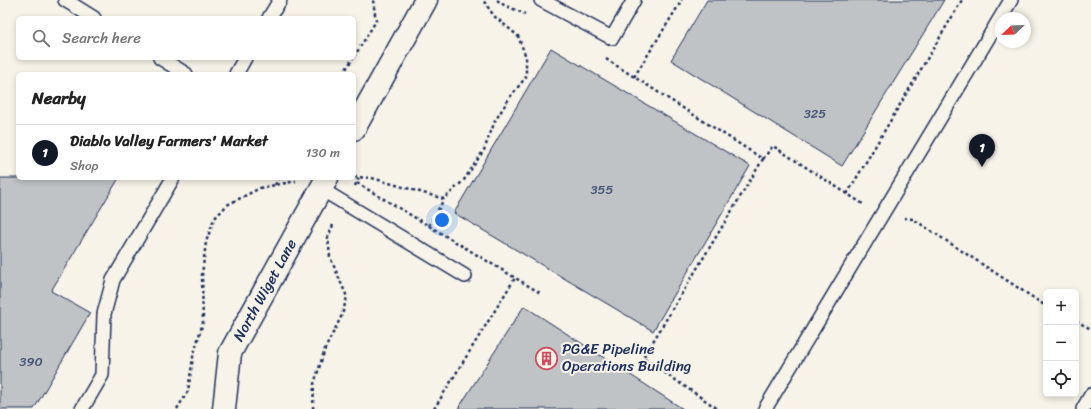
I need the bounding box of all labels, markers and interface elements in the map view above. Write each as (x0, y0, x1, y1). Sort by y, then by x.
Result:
north arrow (995, 12, 1031, 48)
search box (16, 16, 356, 60)
text: Search here (62, 25, 141, 51)
icon: search (30, 27, 52, 49)
text: Nearby (32, 83, 86, 113)
house number: 325 (804, 102, 826, 125)
text: Diablo Valley Farmers' Market (70, 128, 268, 154)
pin: 1 (969, 134, 995, 167)
text: 1 (42, 141, 48, 164)
text: 130 m (306, 141, 340, 164)
text: Shop (70, 154, 98, 177)
house number: 355 (590, 178, 614, 201)
your location (432, 210, 452, 230)
street label: North Wiget Lane (226, 234, 304, 346)
map controls (1043, 289, 1079, 397)
button: + (1043, 289, 1079, 325)
button: − (1043, 325, 1079, 361)
place label: PG&E Pipeline Operations Building (562, 336, 691, 379)
building icon: PG&E Pipeline Operations Building (534, 345, 560, 371)
house number: 390 (19, 350, 43, 373)
button: locate (1043, 361, 1079, 397)

